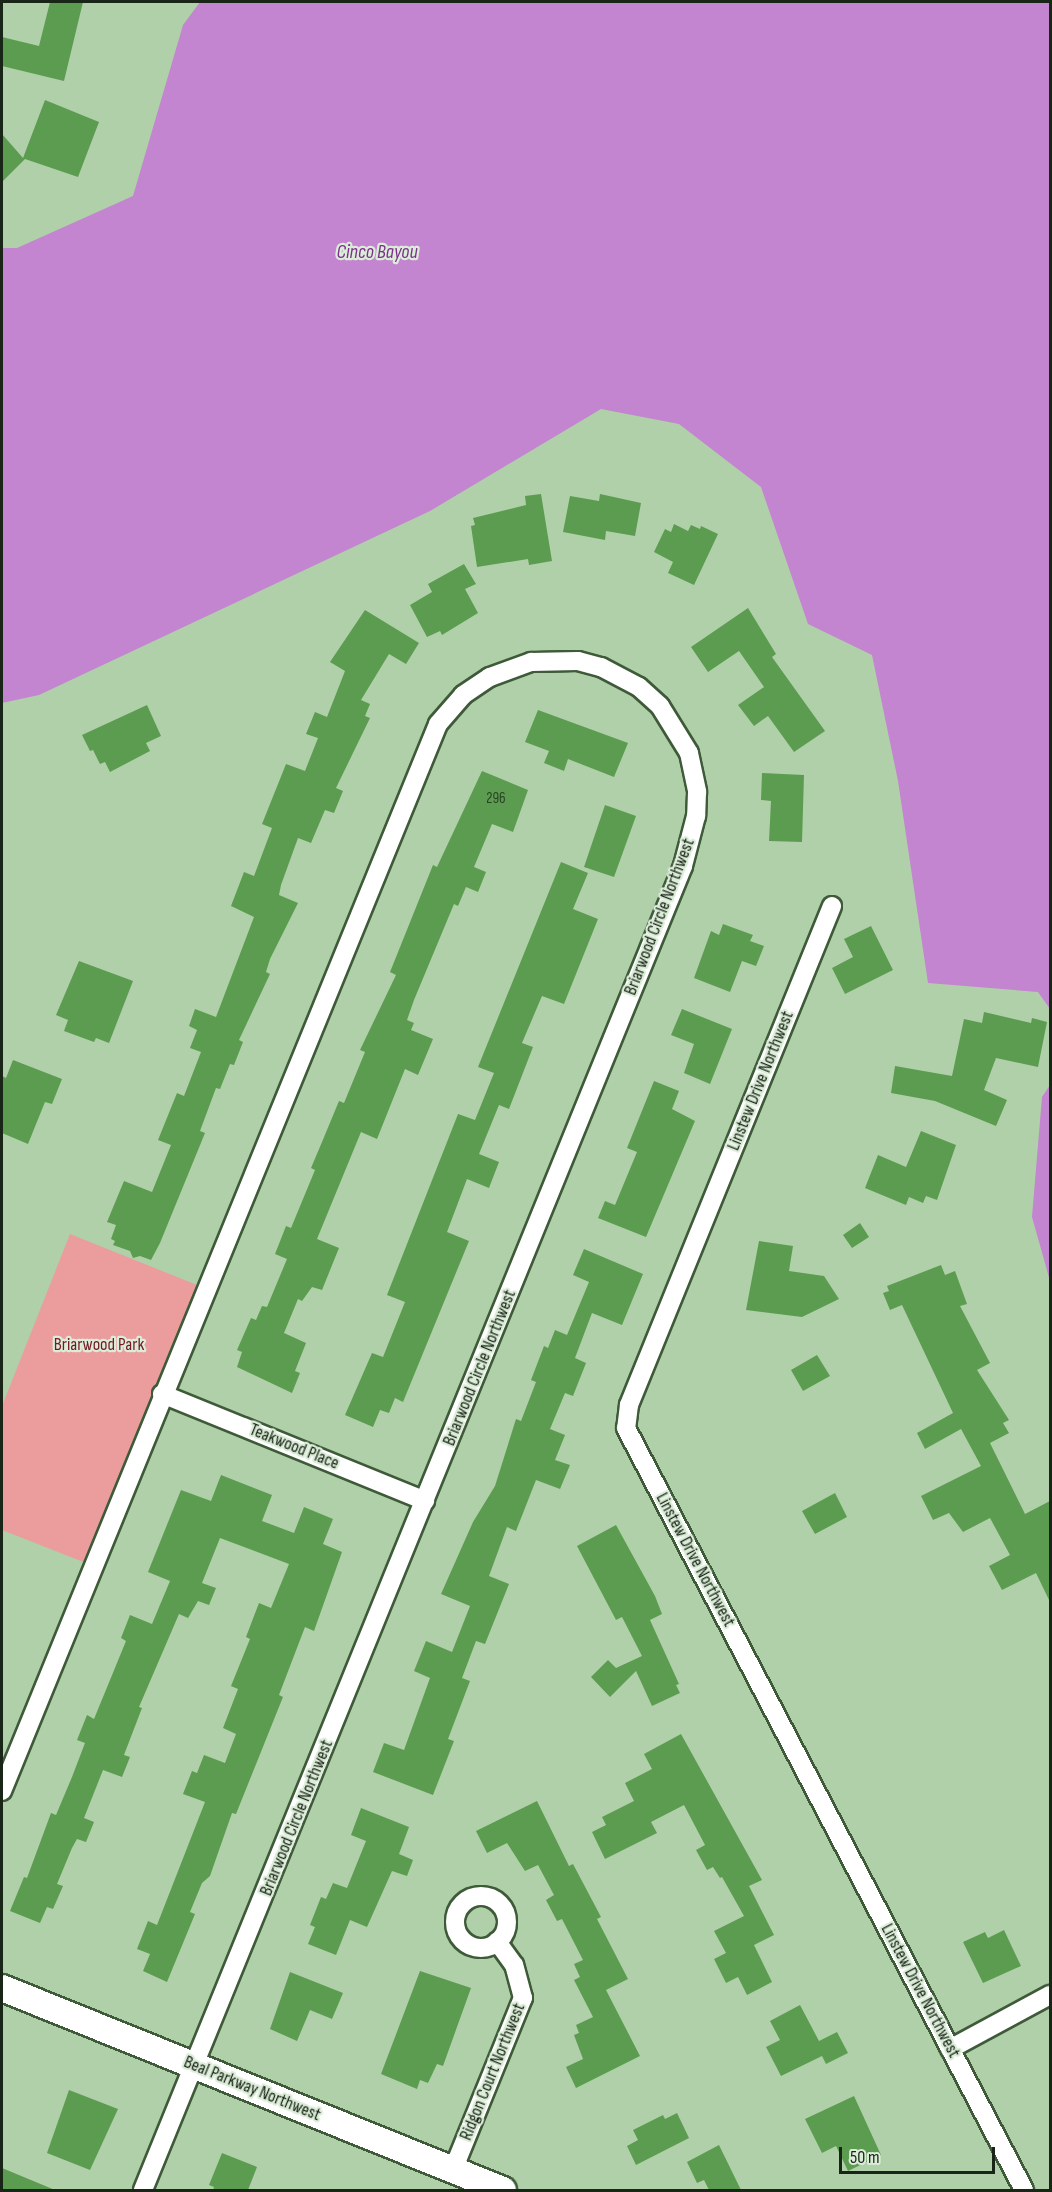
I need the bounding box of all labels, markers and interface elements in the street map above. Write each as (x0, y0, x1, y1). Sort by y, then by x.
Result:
water label: Cinco Bayou (336, 240, 418, 264)
house number: 296 (486, 790, 506, 808)
street label: Briarwood Circle Northwest (620, 836, 700, 998)
street label: Linstew Drive Northwest (723, 1008, 799, 1154)
street label: Briarwood Circle Northwest (439, 1287, 521, 1449)
park label: Briarwood Park (54, 1334, 144, 1356)
street label: Teakwood Place (246, 1419, 342, 1475)
street label: Linstew Drive Northwest (651, 1489, 739, 1631)
street label: Briarwood Circle Northwest (256, 1737, 338, 1899)
street label: Linstew Drive Northwest (876, 1920, 964, 2062)
street label: Ridgon Court Northwest (456, 2000, 530, 2144)
street label: Beal Parkway Northwest (180, 2052, 324, 2126)
scale bar (842, 2135, 998, 2173)
text: 50 m (850, 2147, 880, 2168)

